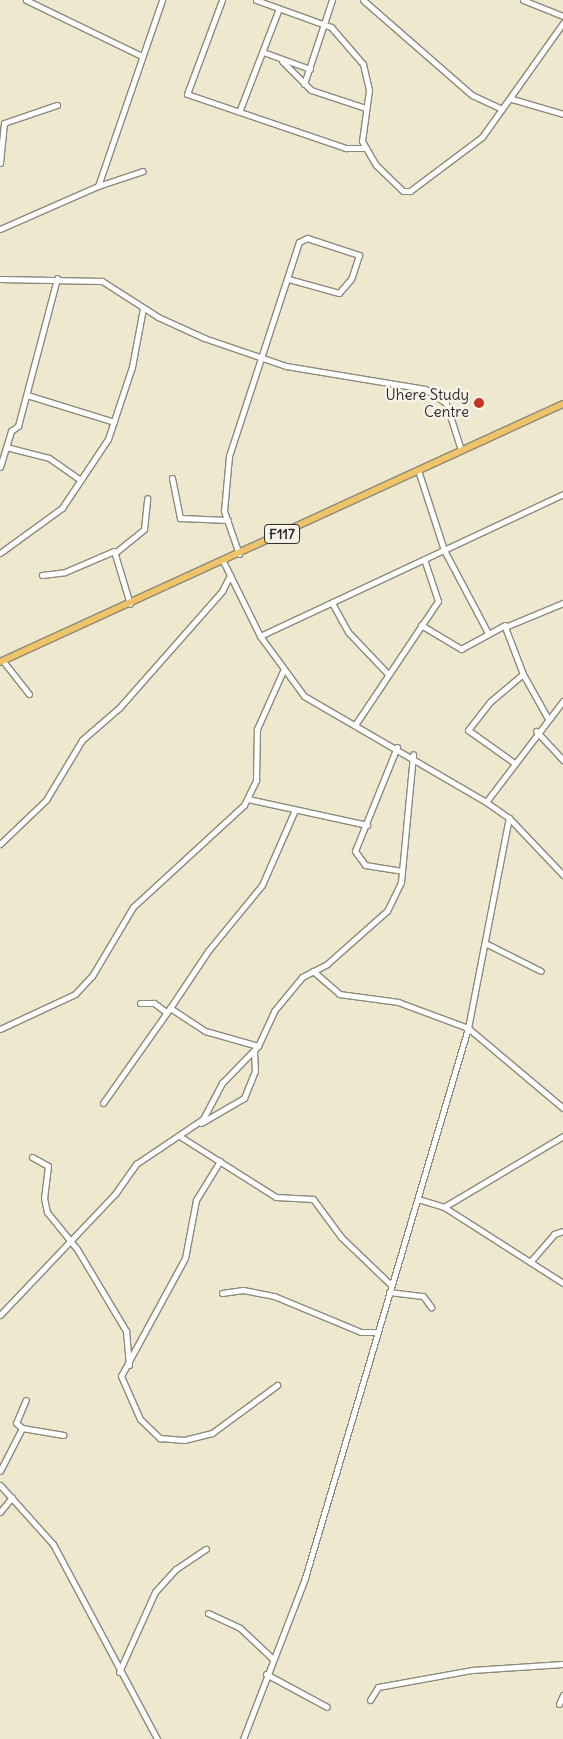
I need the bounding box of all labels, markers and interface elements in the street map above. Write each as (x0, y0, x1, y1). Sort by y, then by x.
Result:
place label: Uhere Study Centre (386, 385, 469, 420)
marker: Uhere Study Centre (473, 397, 485, 409)
road number: F117 (263, 522, 301, 546)

